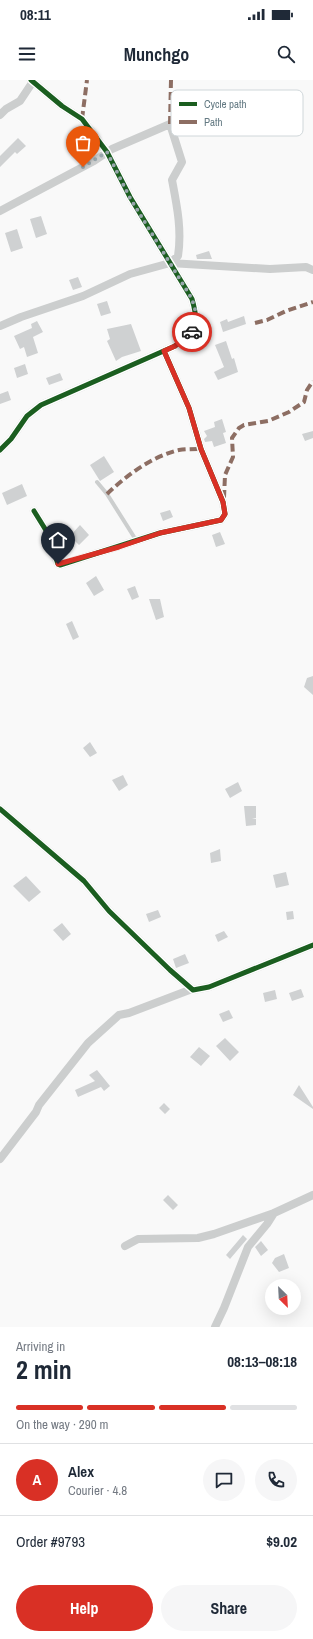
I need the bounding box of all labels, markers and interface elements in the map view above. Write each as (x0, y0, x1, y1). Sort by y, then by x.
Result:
text: 08:11 (20, 4, 51, 25)
text: Munchgo (124, 42, 189, 67)
icon: menu (16, 43, 38, 65)
icon: search (275, 43, 297, 65)
legend (171, 90, 303, 136)
text: Cycle path (204, 97, 247, 111)
text: Path (204, 115, 223, 129)
pin (66, 126, 100, 167)
icon: bag (72, 132, 94, 154)
courier (172, 312, 212, 352)
icon: car (181, 321, 203, 343)
pin (41, 523, 75, 564)
icon: home (47, 529, 69, 551)
north arrow (265, 1279, 301, 1315)
map controls (265, 1279, 301, 1315)
text: Arriving in (16, 1338, 65, 1355)
text: 08:13–08:18 (227, 1351, 297, 1372)
text: 2 min (16, 1352, 72, 1387)
text: On the way · 290 m (16, 1416, 108, 1433)
button: chat (203, 1459, 245, 1501)
button: phone (255, 1459, 297, 1501)
text: Alex (68, 1461, 94, 1482)
text: A (33, 1469, 41, 1490)
text: Courier · 4.8 (68, 1482, 127, 1499)
text: Order #9793 (16, 1531, 85, 1552)
text: $9.02 (266, 1531, 297, 1552)
button: Help (16, 1585, 153, 1631)
button: Share (161, 1585, 297, 1631)

